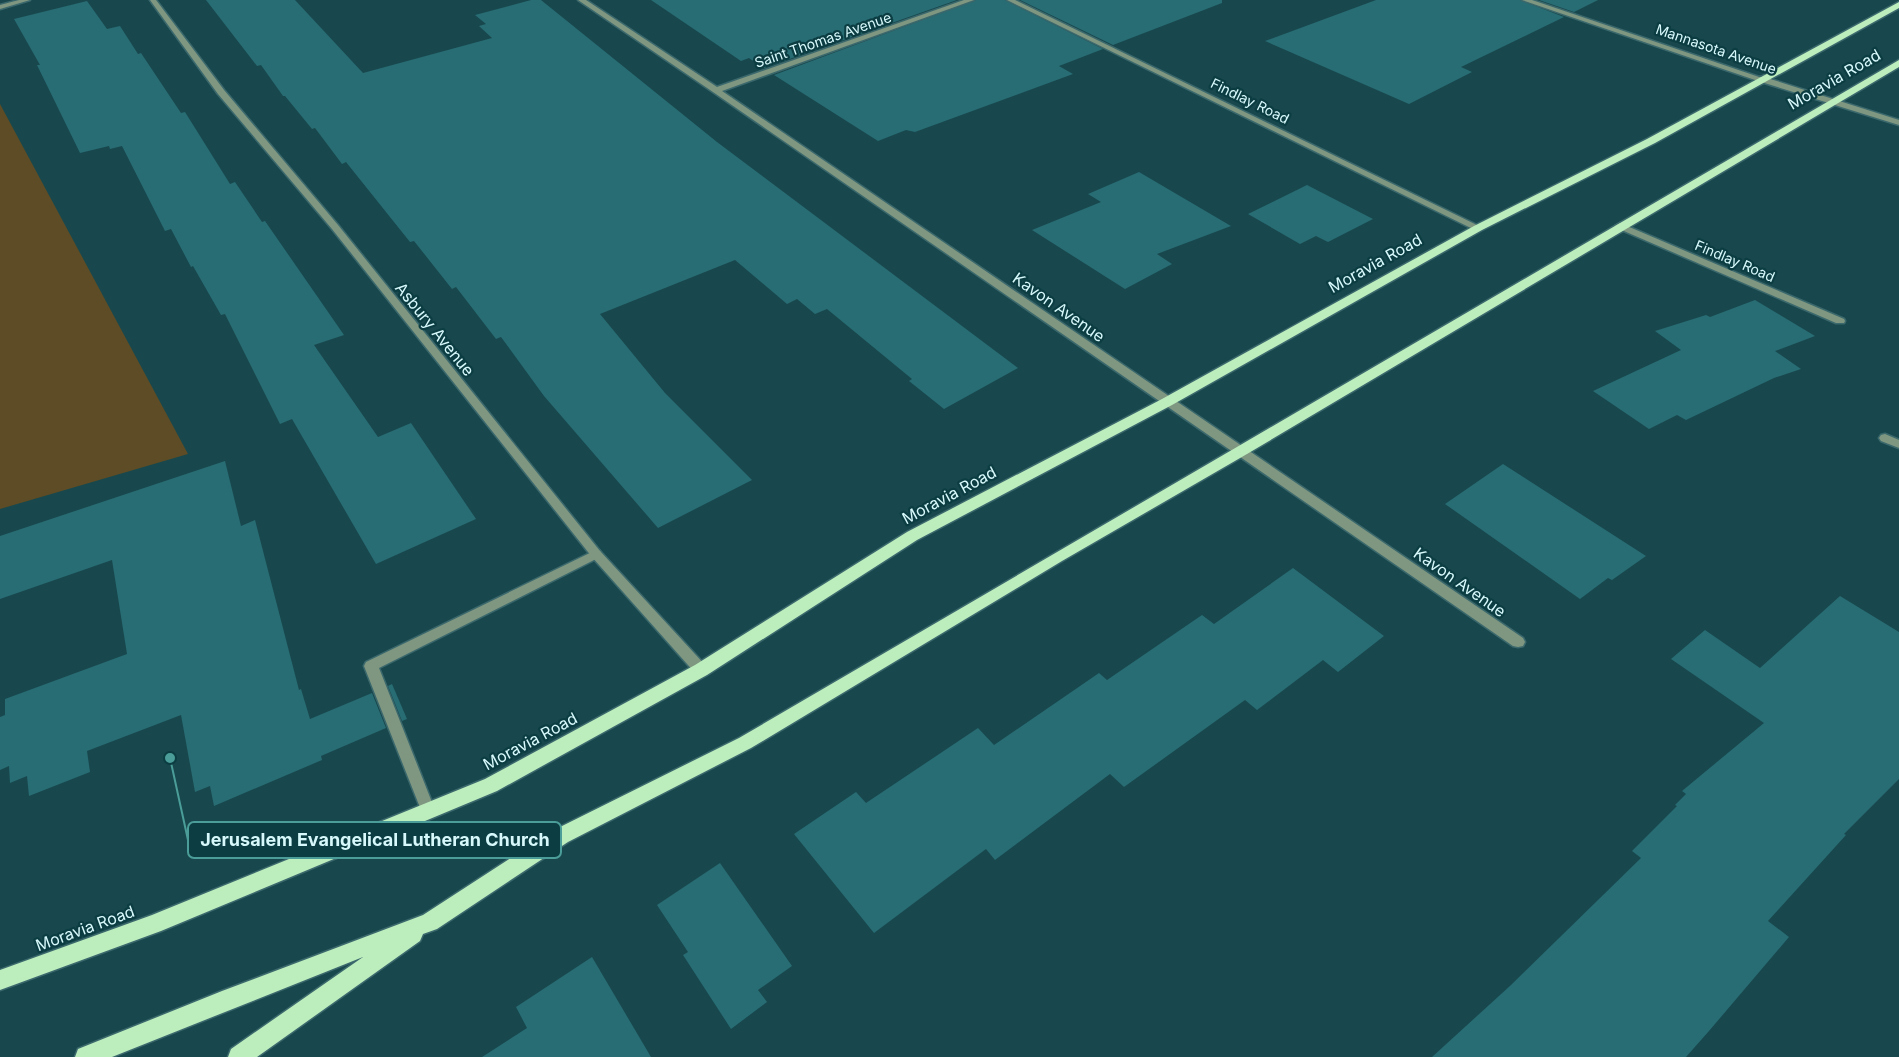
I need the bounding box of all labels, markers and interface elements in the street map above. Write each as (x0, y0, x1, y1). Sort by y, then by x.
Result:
street label: Saint Thomas Avenue (752, 8, 893, 71)
street label: Mannasota Avenue (1654, 20, 1779, 77)
street label: Moravia Road (1784, 44, 1884, 114)
street label: Findlay Road (1208, 74, 1292, 127)
street label: Moravia Road (1325, 229, 1425, 297)
street label: Findlay Road (1693, 236, 1778, 285)
street label: Kavon Avenue (1009, 268, 1109, 346)
street label: Asbury Avenue (391, 278, 479, 380)
street label: Moravia Road (898, 462, 1000, 528)
street label: Kavon Avenue (1410, 543, 1510, 621)
street label: Moravia Road (479, 708, 581, 774)
callout: Jerusalem Evangelical Lutheran Church (188, 822, 561, 858)
text: Jerusalem Evangelical Lutheran Church (200, 829, 550, 850)
street label: Moravia Road (33, 901, 137, 955)

